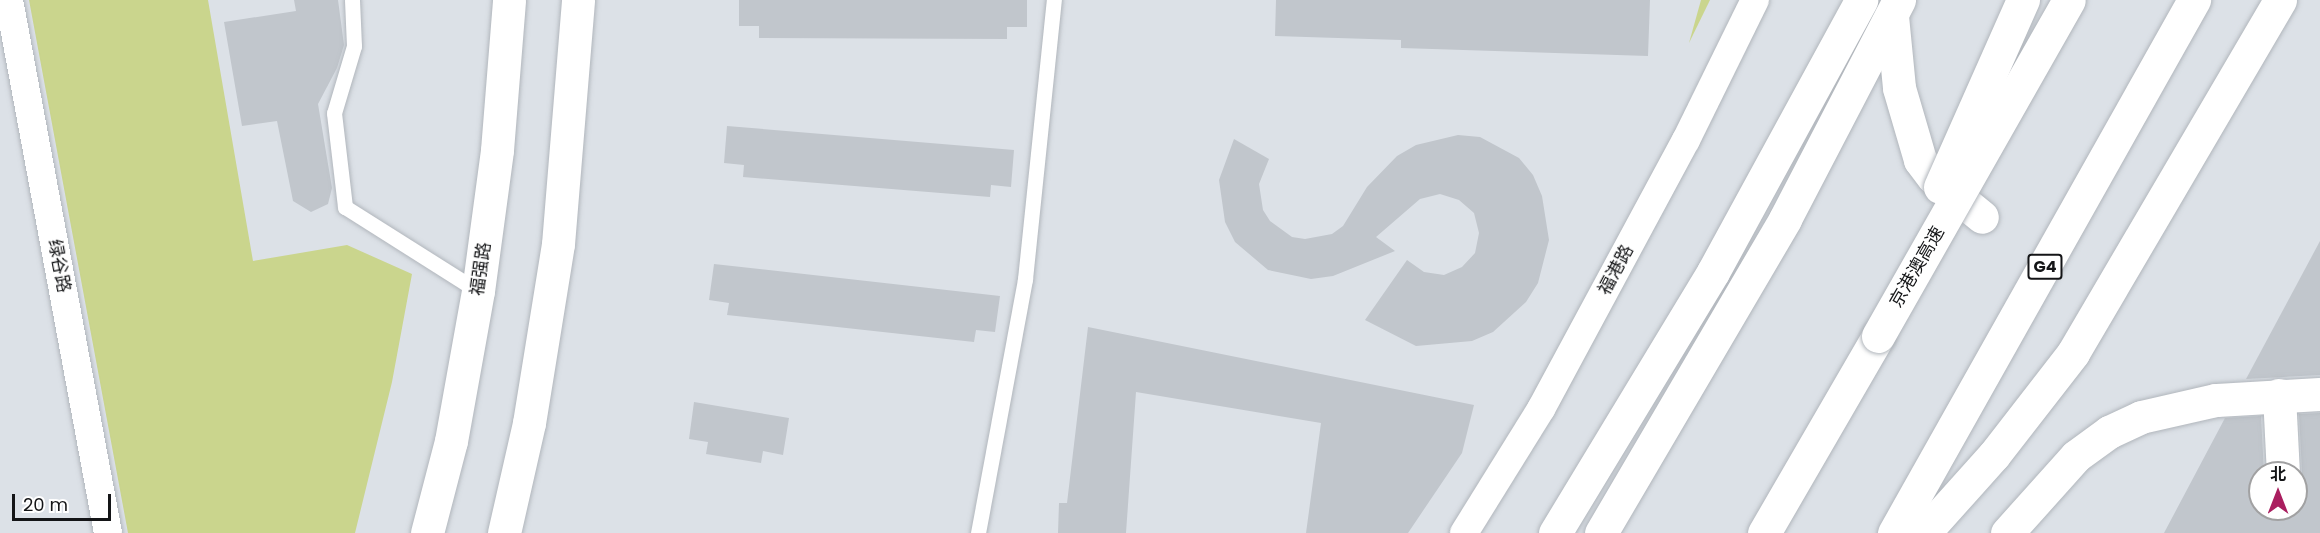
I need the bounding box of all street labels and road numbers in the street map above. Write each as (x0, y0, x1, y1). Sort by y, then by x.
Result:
street label: 京港澳高速 (1885, 223, 1949, 311)
street label: 绿谷路 (43, 237, 75, 295)
street label: 福强路 (467, 241, 495, 297)
street label: 福港路 (1594, 241, 1638, 299)
road number: G4 (2027, 254, 2063, 280)

